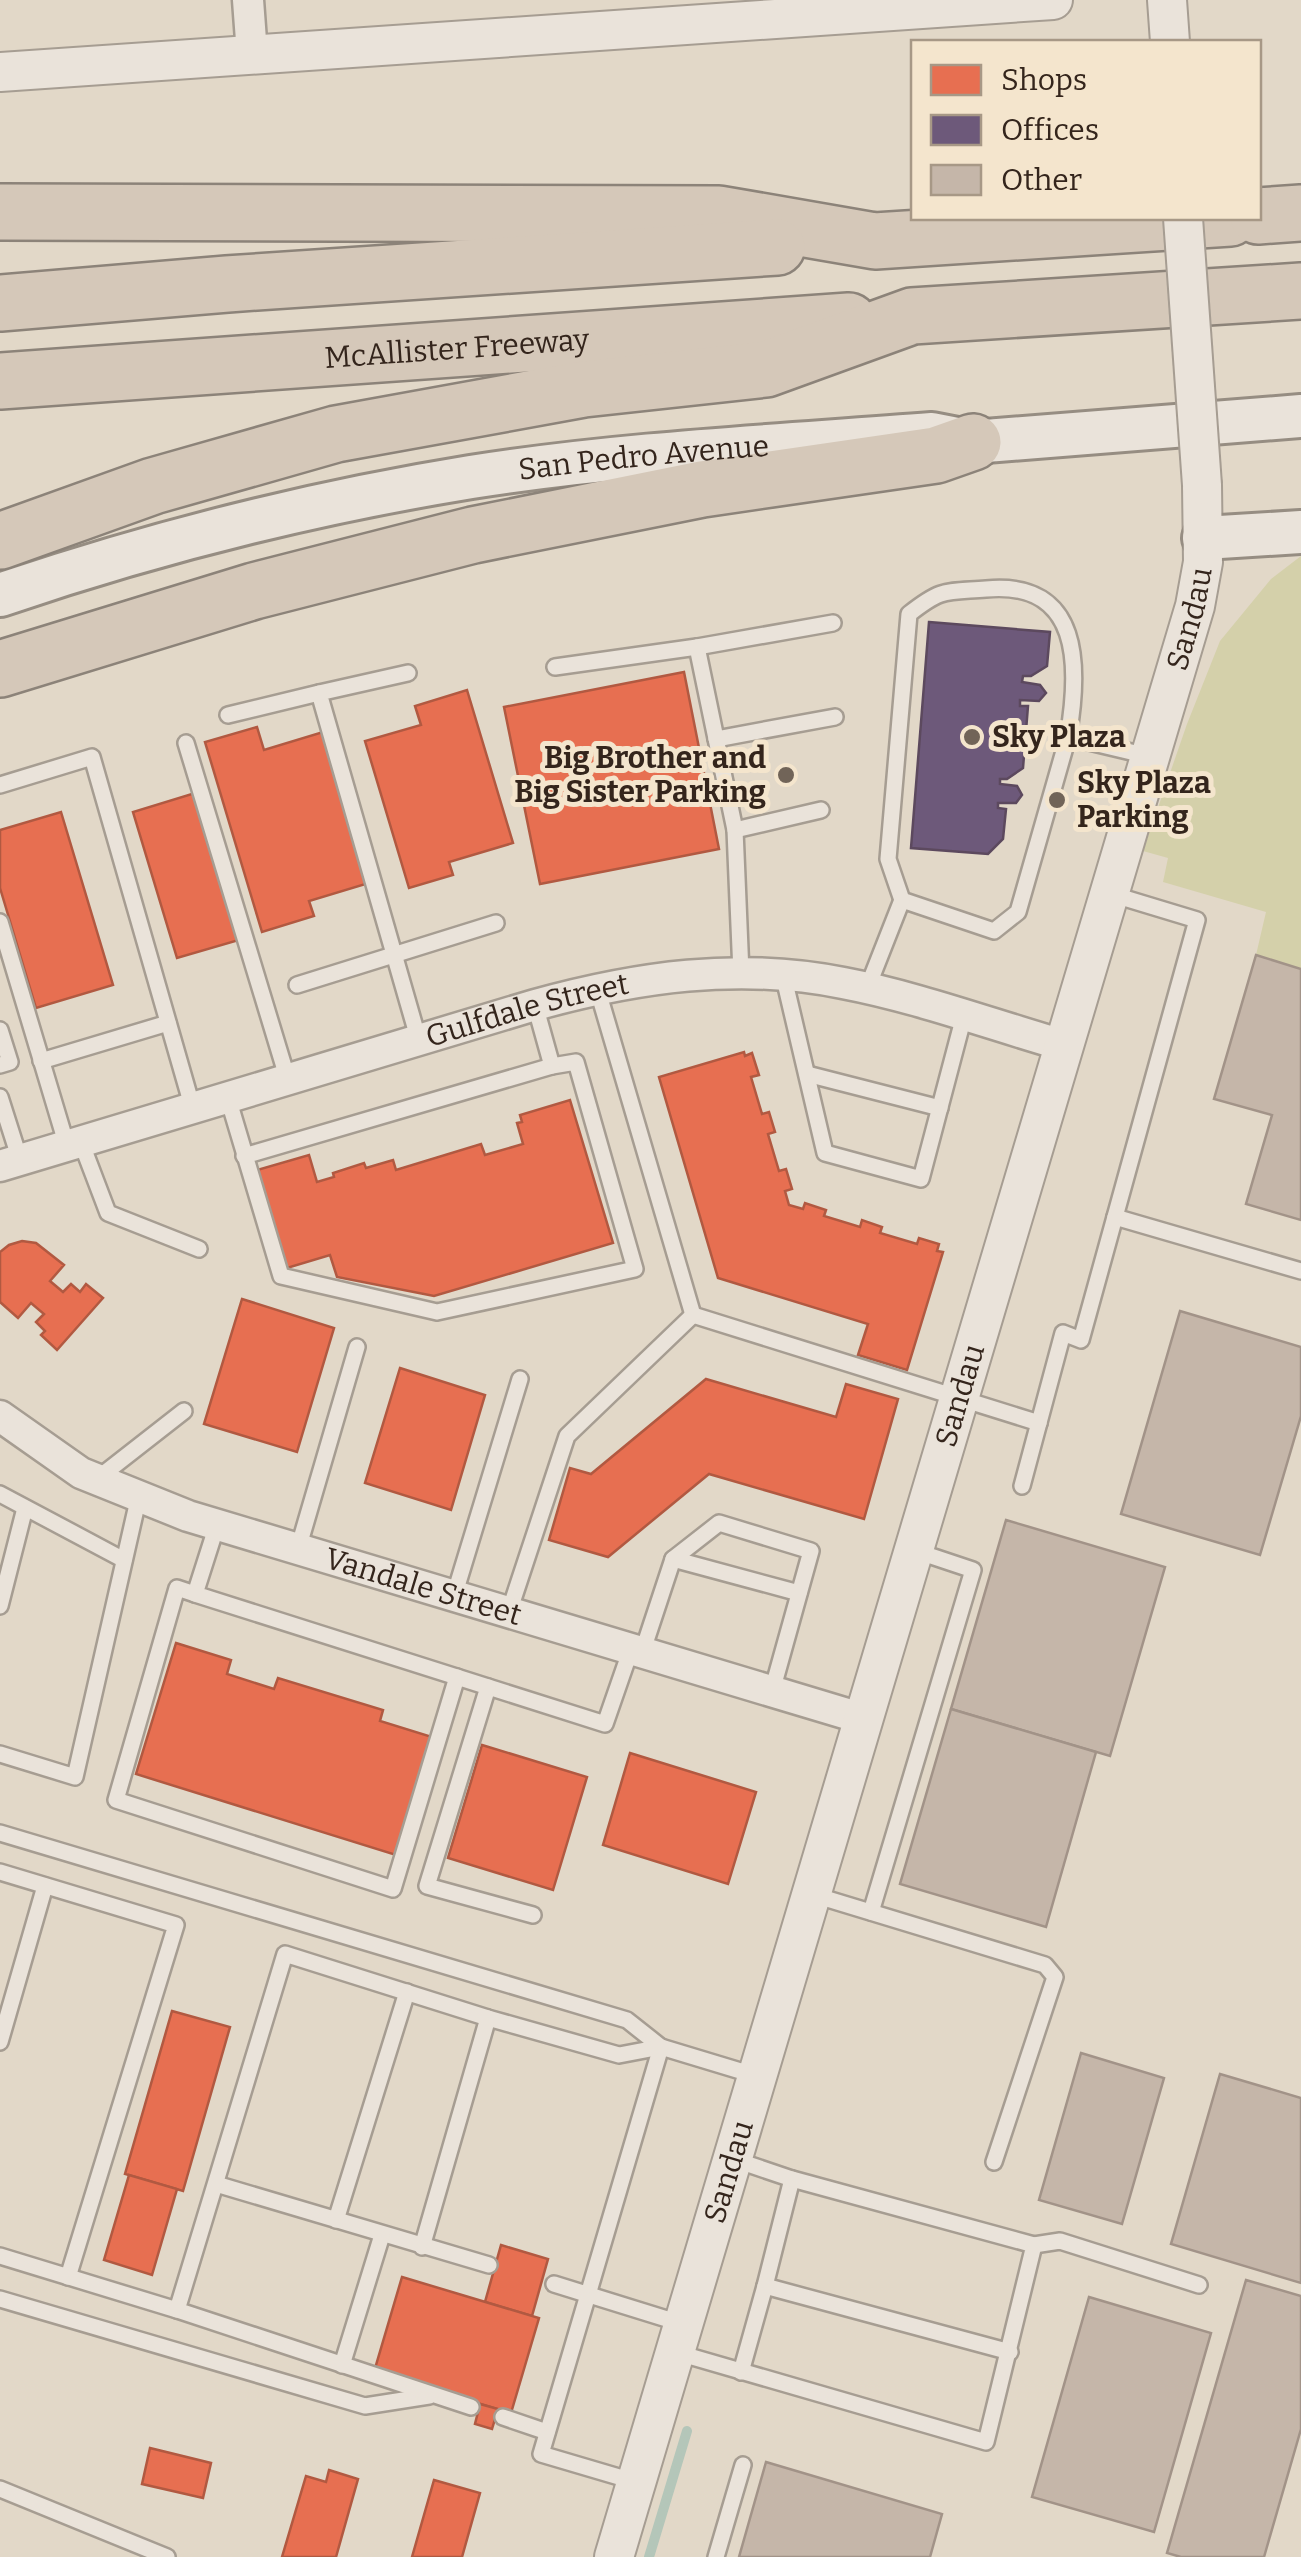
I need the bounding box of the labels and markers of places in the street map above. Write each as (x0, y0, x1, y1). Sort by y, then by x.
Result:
place label: Sky Plaza (992, 719, 1126, 755)
marker: Sky Plaza (961, 726, 983, 748)
place label: Big Brother and Big Sister Parking (514, 740, 766, 810)
marker: Big Brother and Big Sister Parking (775, 764, 797, 786)
place label: Sky Plaza Parking (1077, 765, 1211, 835)
marker: Sky Plaza Parking (1046, 789, 1068, 811)

